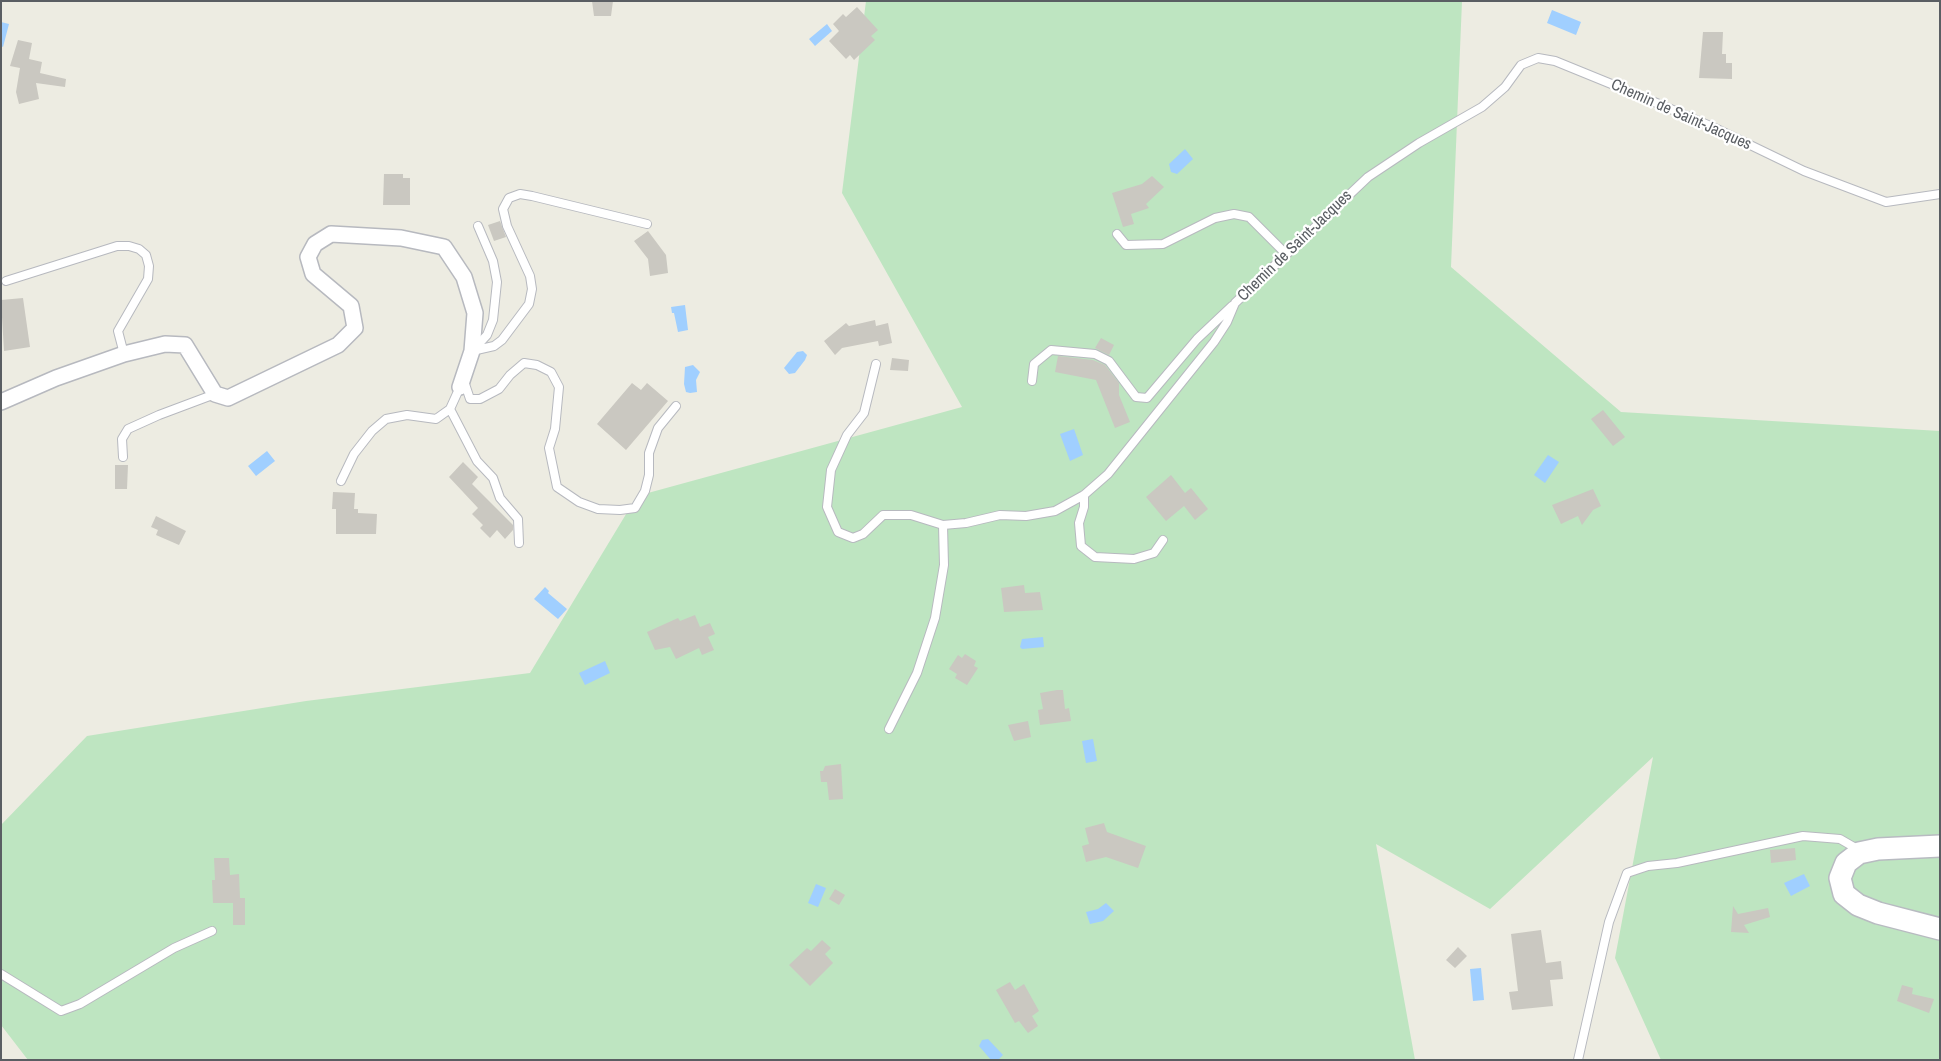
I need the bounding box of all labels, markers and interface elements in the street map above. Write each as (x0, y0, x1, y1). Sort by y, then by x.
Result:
street label: Chemin de Saint-Jacques (1608, 75, 1754, 155)
street label: Chemin de Saint-Jacques (1234, 186, 1356, 306)

